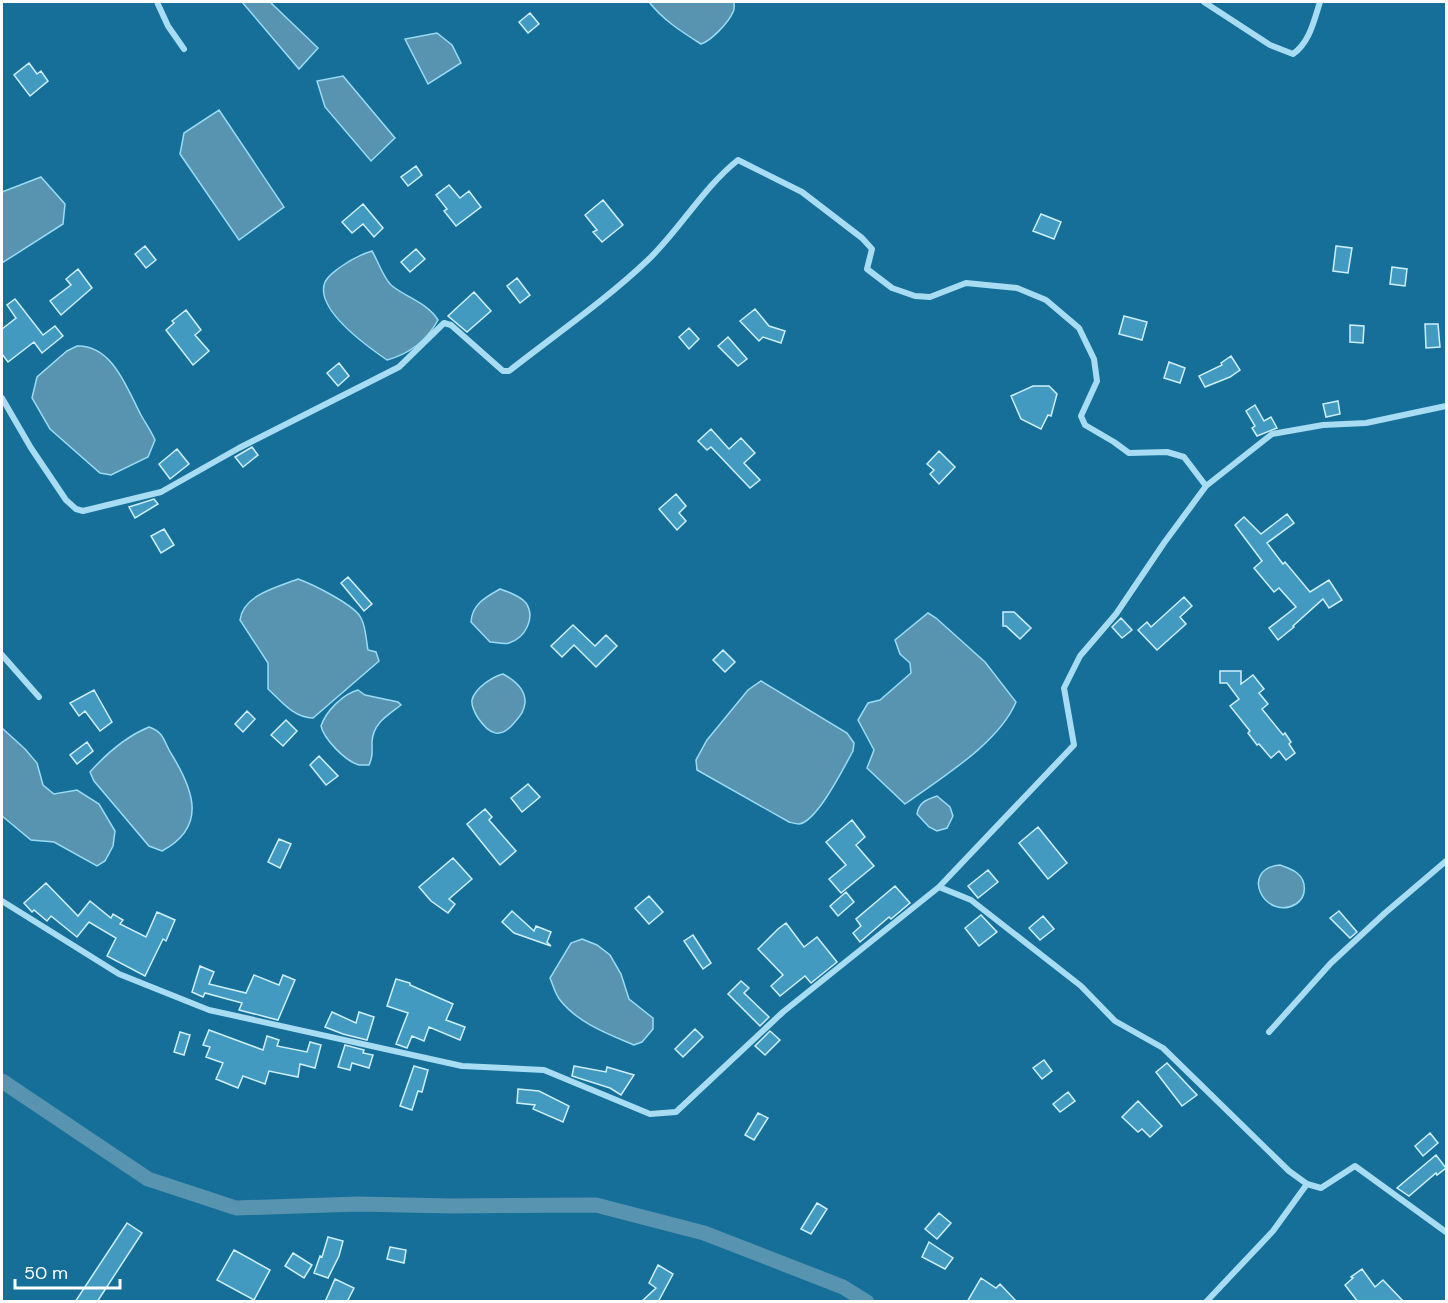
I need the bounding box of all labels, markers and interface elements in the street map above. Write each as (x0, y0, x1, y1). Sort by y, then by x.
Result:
scale bar (15, 1252, 120, 1290)
text: 50 m (24, 1261, 68, 1285)

